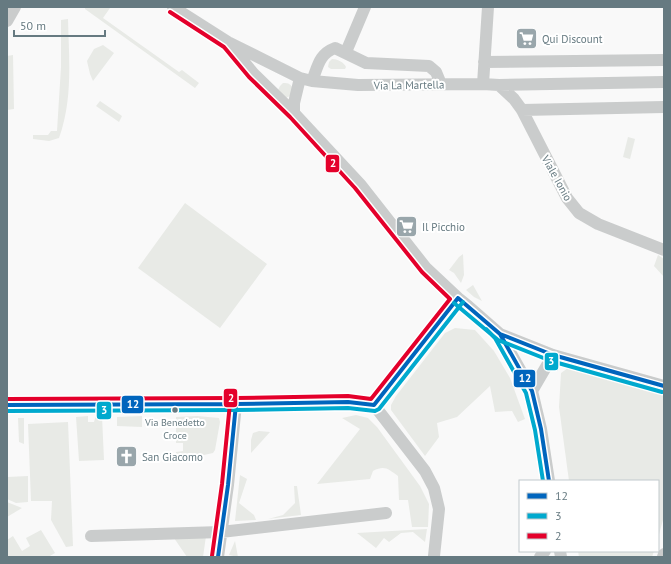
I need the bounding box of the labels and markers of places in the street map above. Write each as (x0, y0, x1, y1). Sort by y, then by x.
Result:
supermarket icon: Qui Discount (514, 26, 540, 52)
place label: Qui Discount (542, 32, 603, 46)
supermarket icon: Il Picchio (393, 214, 419, 240)
place label: Il Picchio (422, 220, 465, 234)
marker: Via Benedetto Croce (170, 405, 180, 415)
place label: Via Benedetto Croce (144, 416, 205, 442)
church icon: San Giacomo (114, 444, 140, 470)
place label: San Giacomo (142, 450, 203, 464)

